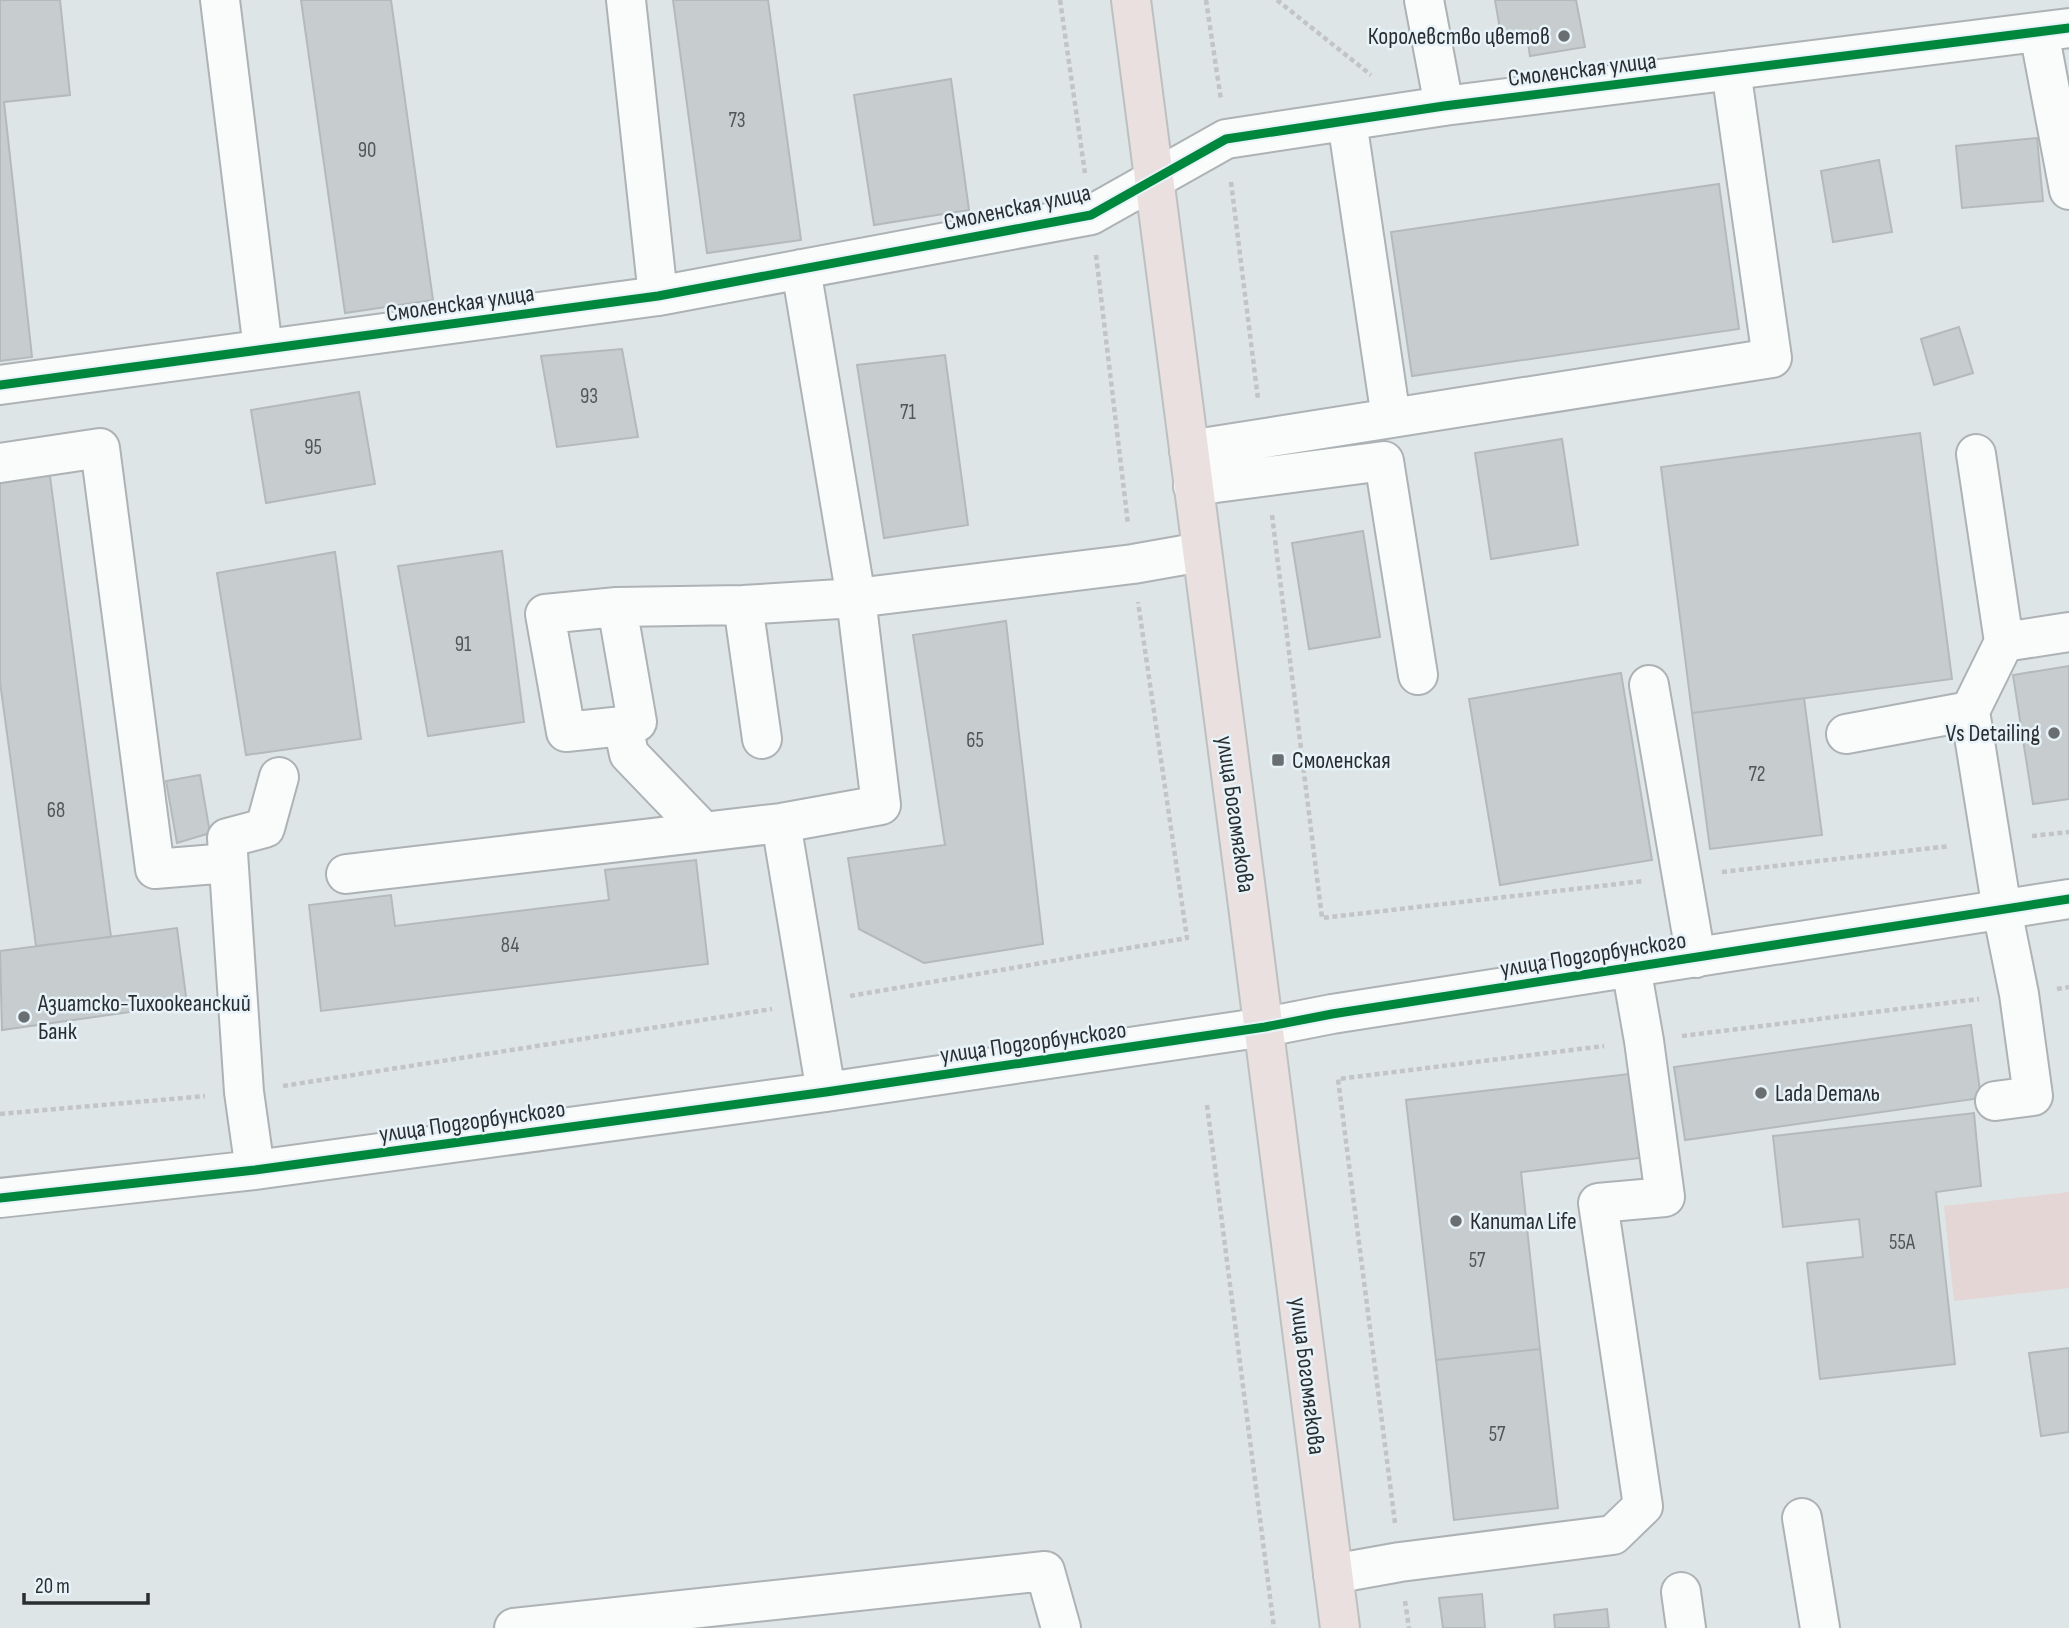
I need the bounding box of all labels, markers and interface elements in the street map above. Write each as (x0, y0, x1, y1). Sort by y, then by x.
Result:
place label: Королевство цветов (1368, 22, 1550, 51)
marker: Королевство цветов (1556, 28, 1572, 44)
street label: Смоленская улица (1506, 46, 1658, 93)
house number: 73 (728, 108, 746, 133)
house number: 90 (358, 138, 376, 163)
street label: Смоленская улица (941, 178, 1093, 237)
street label: Смоленская улица (384, 279, 536, 328)
house number: 93 (580, 384, 598, 409)
house number: 71 (900, 400, 917, 425)
house number: 95 (304, 435, 322, 460)
house number: 91 (455, 632, 472, 657)
place label: Vs Detailing (1946, 719, 2040, 748)
marker: Vs Detailing (2046, 725, 2062, 741)
house number: 65 (966, 728, 984, 753)
street label: улица Богомягкова (1210, 734, 1261, 894)
place label: Смоленская (1292, 746, 1391, 775)
marker: Смоленская (1270, 752, 1286, 768)
house number: 72 (1748, 762, 1766, 787)
house number: 68 (47, 798, 65, 823)
street label: улица Подгорбунского (1498, 925, 1688, 984)
house number: 84 (501, 933, 519, 958)
place label: Азиатско-Тихоокеанский Банк (37, 989, 251, 1046)
marker: Азиатско-Тихоокеанский Банк (16, 1009, 32, 1025)
street label: улица Подгорбунского (938, 1015, 1128, 1070)
place label: Lada Dеталь (1775, 1079, 1880, 1108)
marker: Lada Dеталь (1753, 1085, 1769, 1101)
street label: улица Подгорбунского (377, 1094, 567, 1149)
place label: Капитал Life (1470, 1207, 1577, 1236)
marker: Капитал Life (1448, 1213, 1464, 1229)
house number: 55А (1889, 1230, 1916, 1255)
house number: 57 (1469, 1248, 1486, 1273)
street label: улица Богомягкова (1283, 1296, 1332, 1456)
house number: 57 (1489, 1422, 1506, 1447)
scale bar (24, 1562, 149, 1606)
text: 20 m (35, 1574, 70, 1599)

